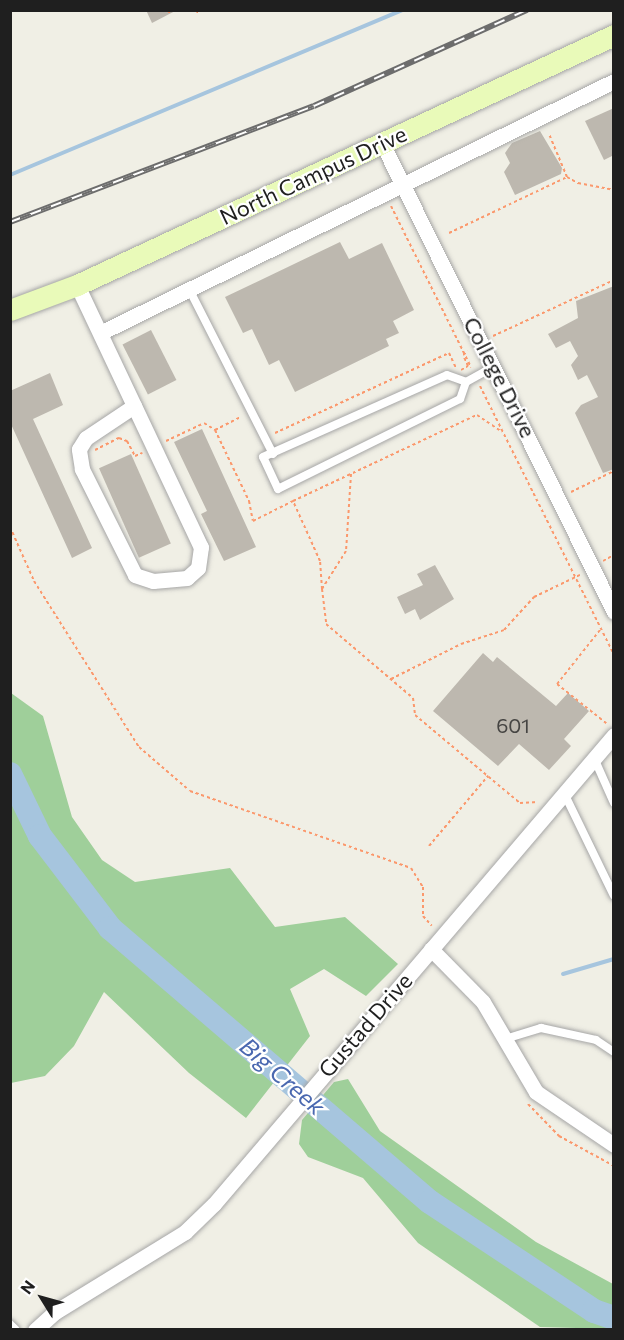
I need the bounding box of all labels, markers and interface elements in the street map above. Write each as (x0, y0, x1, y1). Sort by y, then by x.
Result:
street label: North Campus Drive (216, 120, 410, 230)
street label: College Drive (458, 312, 542, 442)
house number: 601 (496, 713, 530, 737)
street label: Gustad Drive (313, 968, 417, 1082)
water label: Big Creek (235, 1031, 331, 1121)
north arrow (12, 1268, 72, 1328)
text: N (16, 1276, 38, 1297)

